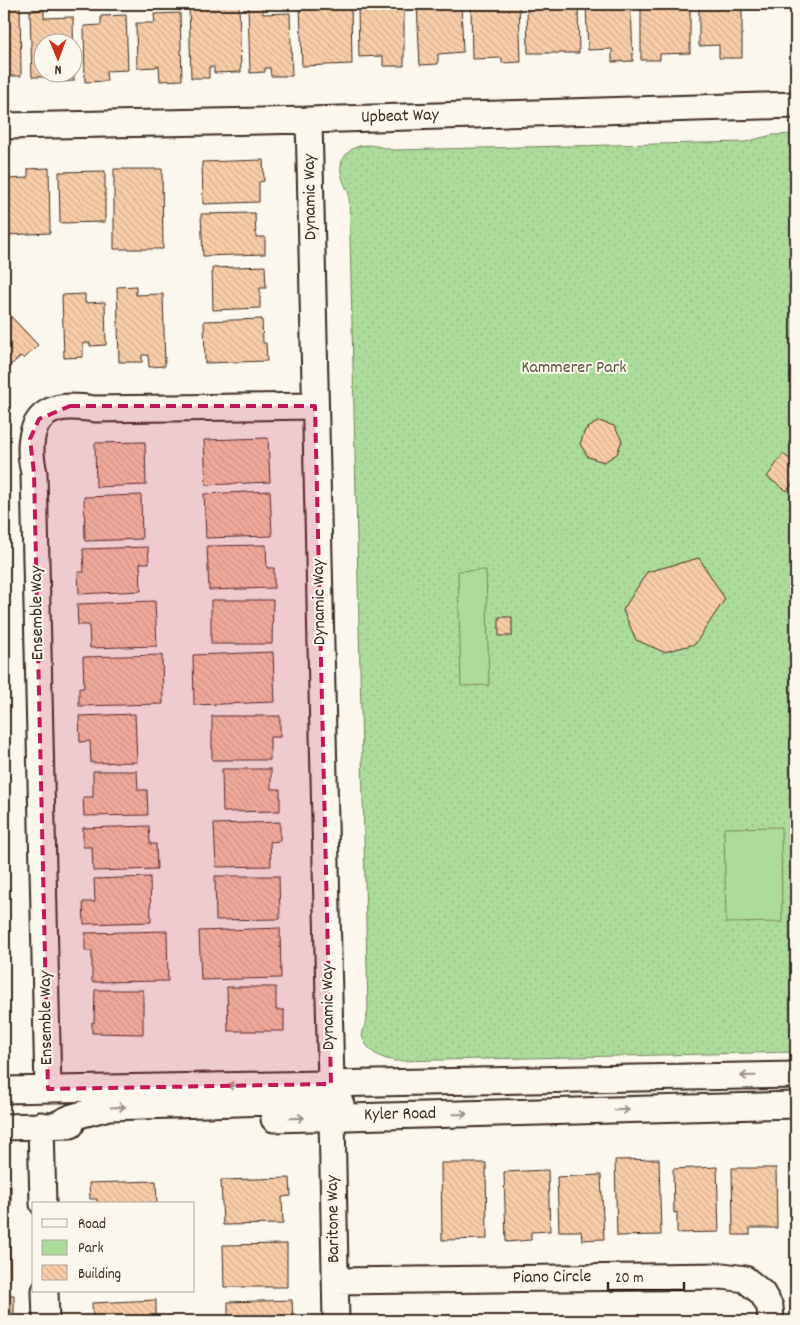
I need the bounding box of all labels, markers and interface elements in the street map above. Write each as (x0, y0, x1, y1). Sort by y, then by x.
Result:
north arrow (32, 32, 82, 82)
text: N (54, 59, 62, 79)
street label: Upbeat Way (361, 103, 440, 131)
street label: Dynamic Way (298, 153, 324, 240)
park label: Kammerer Park (521, 356, 627, 381)
street label: Dynamic Way (307, 558, 333, 645)
street label: Ensemble Way (25, 565, 51, 660)
street label: Dynamic Way (316, 963, 342, 1050)
street label: Ensemble Way (34, 970, 60, 1065)
one-way arrow (740, 1071, 756, 1081)
one-way arrow (227, 1081, 244, 1091)
one-way arrow (110, 1102, 126, 1111)
street label: Kyler Road (364, 1102, 436, 1128)
one-way arrow (614, 1105, 630, 1115)
one-way arrow (452, 1109, 468, 1119)
one-way arrow (289, 1113, 305, 1123)
street label: Baritone Way (321, 1174, 347, 1263)
legend (32, 1202, 195, 1292)
text: Road (78, 1214, 106, 1236)
text: Park (78, 1238, 104, 1260)
scale bar (608, 1260, 684, 1292)
text: Building (78, 1264, 121, 1286)
street label: Piano Circle (512, 1265, 592, 1291)
text: 20 m (615, 1268, 643, 1290)

